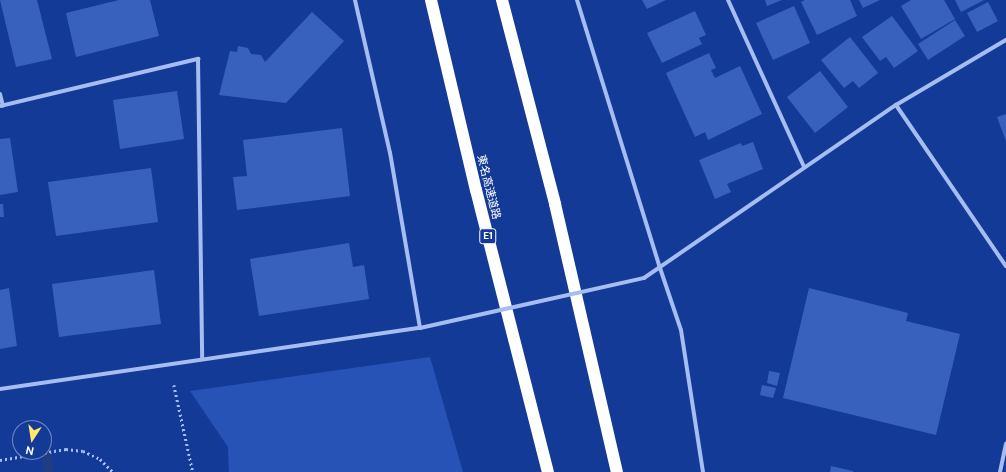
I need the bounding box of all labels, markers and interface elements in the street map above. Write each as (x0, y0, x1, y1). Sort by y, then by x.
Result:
street label: 東名高速道路 (475, 153, 503, 221)
road number: E1 (479, 228, 497, 244)
north arrow (12, 420, 52, 460)
text: N (24, 443, 35, 458)

